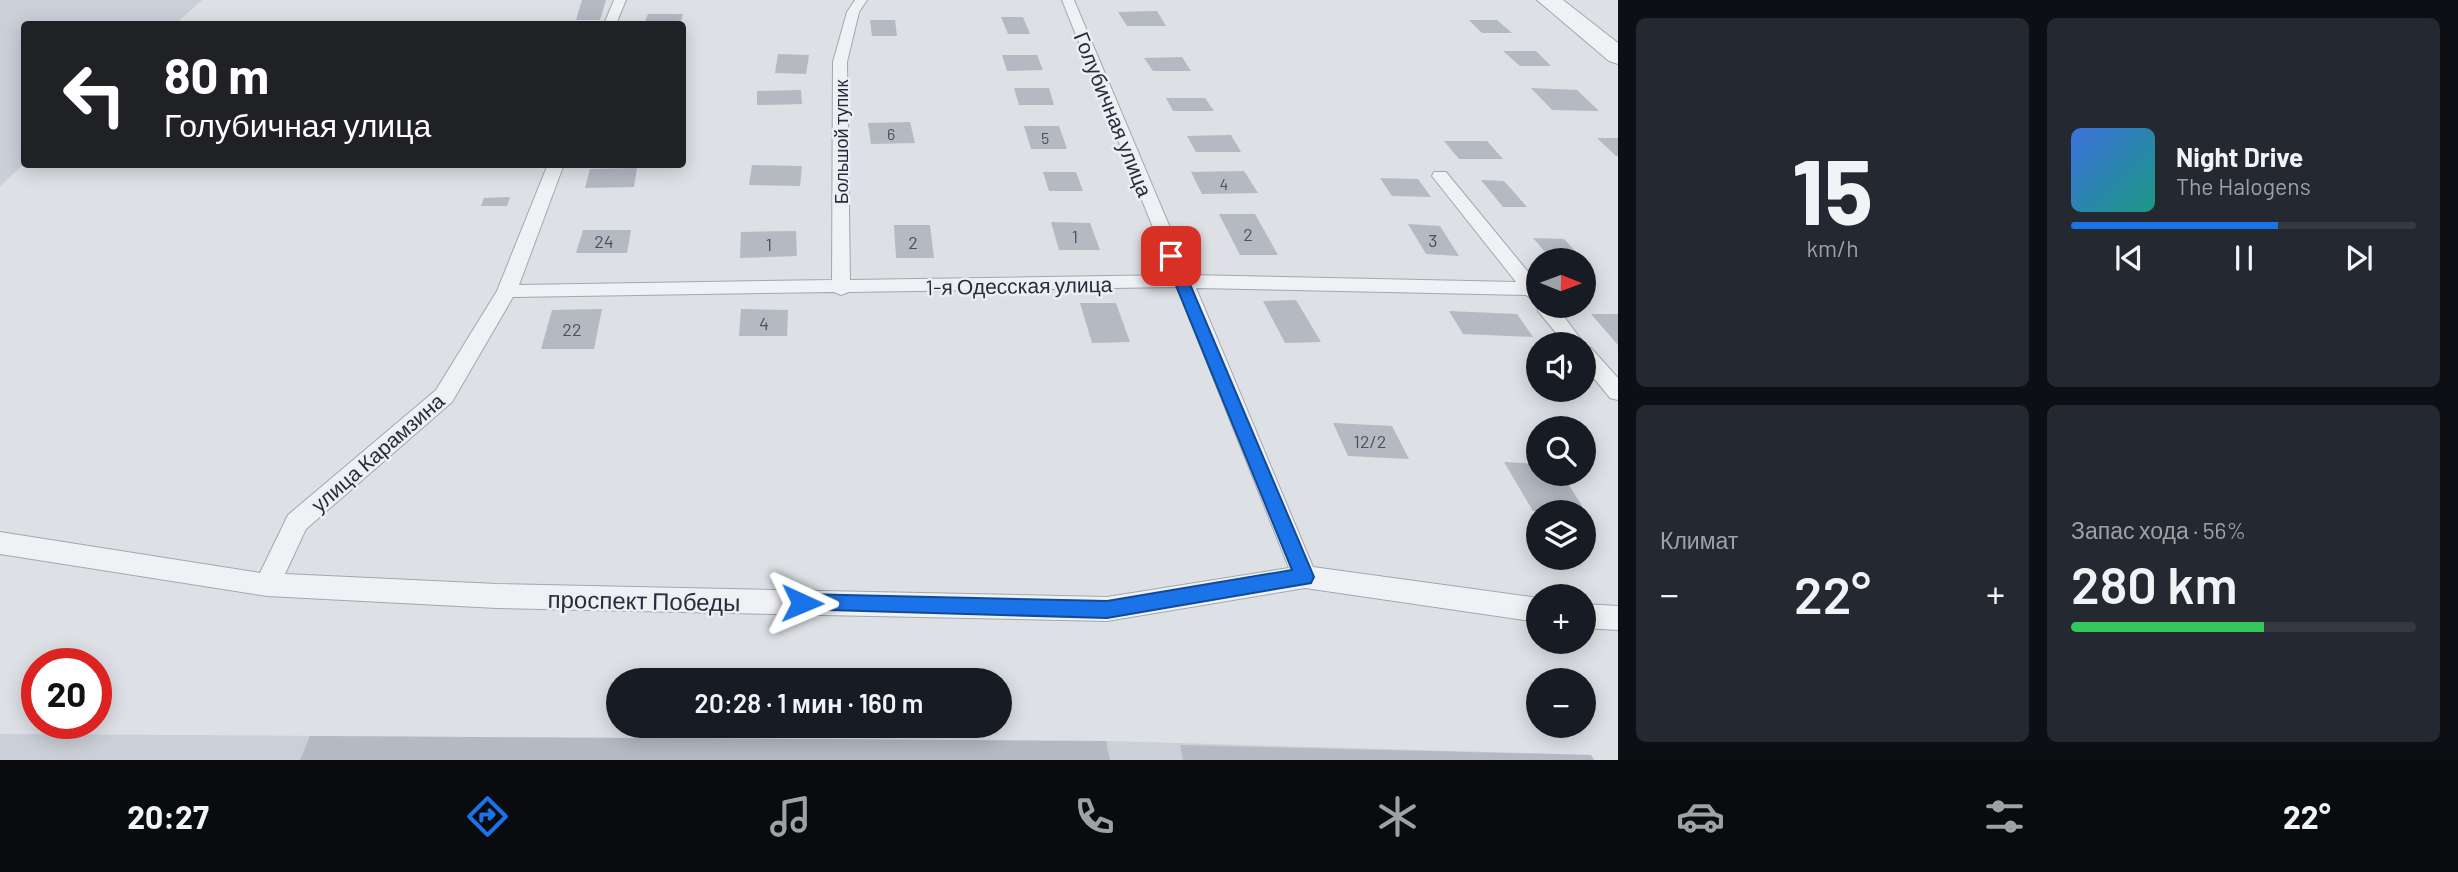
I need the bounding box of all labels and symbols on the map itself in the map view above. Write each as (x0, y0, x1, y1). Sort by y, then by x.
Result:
street label: Голубичная улица (1070, 28, 1159, 200)
street label: Большой тупик (830, 80, 852, 204)
house number: 6 (887, 124, 895, 143)
house number: 5 (1041, 128, 1049, 147)
house number: 4 (1220, 174, 1228, 193)
house number: 2 (1243, 223, 1253, 245)
house number: 1 (1072, 225, 1078, 247)
pin (1141, 226, 1201, 286)
house number: 3 (1428, 229, 1438, 251)
house number: 24 (594, 230, 614, 252)
house number: 2 (908, 231, 918, 253)
house number: 1 (766, 233, 772, 255)
north arrow (1526, 248, 1596, 318)
street label: 1-я Одесская улица (925, 271, 1113, 299)
house number: 4 (759, 312, 769, 334)
house number: 22 (562, 318, 582, 340)
street label: улица Карамзина (305, 387, 449, 517)
house number: 12/2 (1354, 430, 1386, 452)
position arrow (765, 566, 839, 640)
street label: проспект Победы (547, 584, 741, 616)
speed limit sign: 20 (21, 648, 112, 739)

